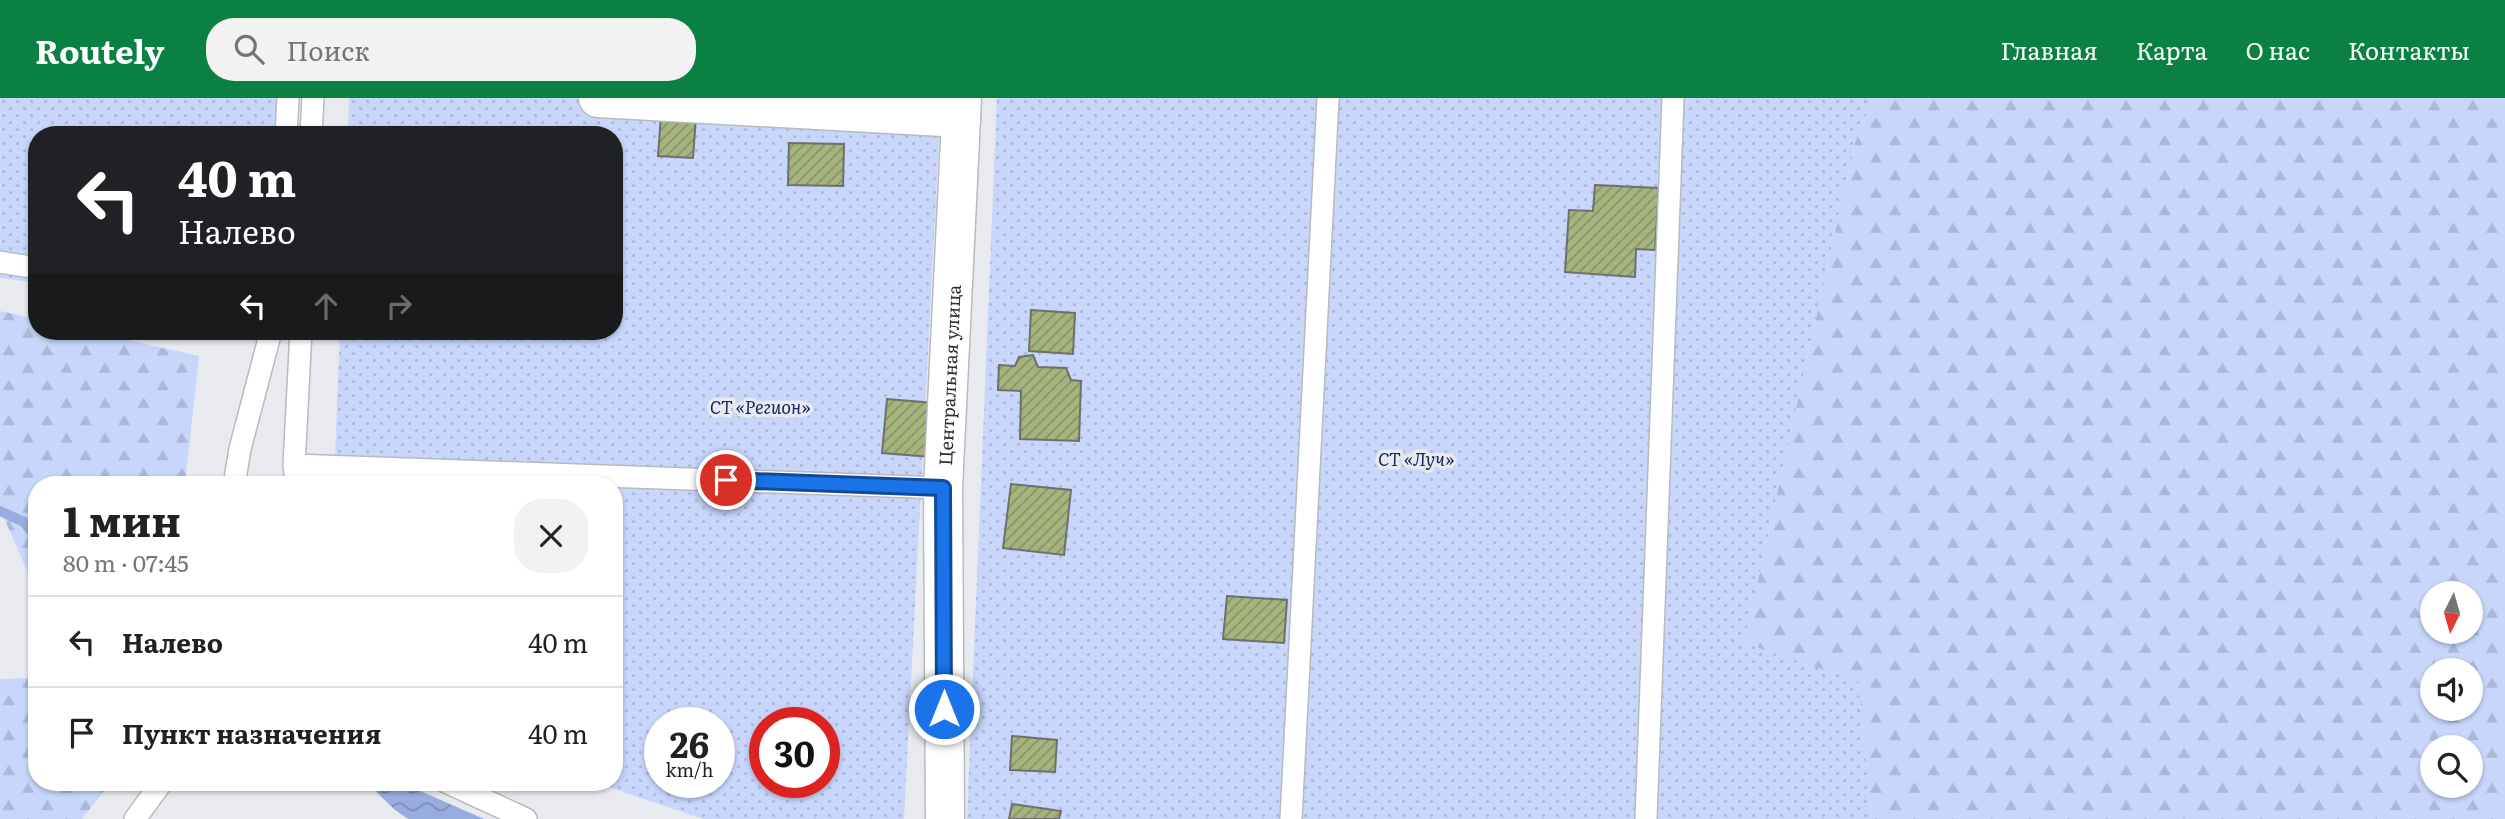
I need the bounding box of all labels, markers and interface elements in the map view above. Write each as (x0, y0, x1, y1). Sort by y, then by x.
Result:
search box (206, 18, 696, 81)
text: Routely (35, 25, 164, 74)
icon: search (230, 30, 268, 68)
text: Поиск (286, 30, 370, 69)
text: Главная (2000, 32, 2098, 67)
text: Карта (2136, 32, 2208, 67)
text: О нас (2246, 32, 2310, 67)
text: Контакты (2348, 32, 2470, 67)
text: 40 m (178, 139, 296, 212)
icon: left (63, 154, 154, 245)
text: Налево (178, 206, 296, 254)
street label: Центральная улица (931, 284, 966, 466)
icon: left (234, 287, 272, 325)
icon: ahead (307, 287, 345, 325)
icon: right (380, 287, 418, 325)
park label: СТ «Регион» (710, 393, 810, 420)
park label: СТ «Луч» (1378, 445, 1454, 472)
pin (696, 450, 756, 510)
icon: arrive (707, 461, 745, 499)
text: 1 мин (63, 488, 181, 550)
button: close (514, 499, 588, 573)
text: 80 m · 07:45 (63, 545, 189, 579)
north arrow (2420, 581, 2483, 644)
map controls (2420, 581, 2483, 798)
text: Налево (122, 622, 223, 661)
text: 40 m (528, 622, 588, 661)
icon: left (63, 623, 101, 661)
button: sound (2420, 658, 2483, 721)
position arrow (907, 672, 981, 746)
speed limit sign: 30 (749, 707, 840, 798)
text: Пункт назначения (122, 713, 381, 752)
text: 40 m (528, 713, 588, 752)
icon: arrive (63, 714, 101, 752)
text: 26 (670, 717, 709, 769)
button: search (2420, 735, 2483, 798)
text: km/h (666, 756, 713, 783)

